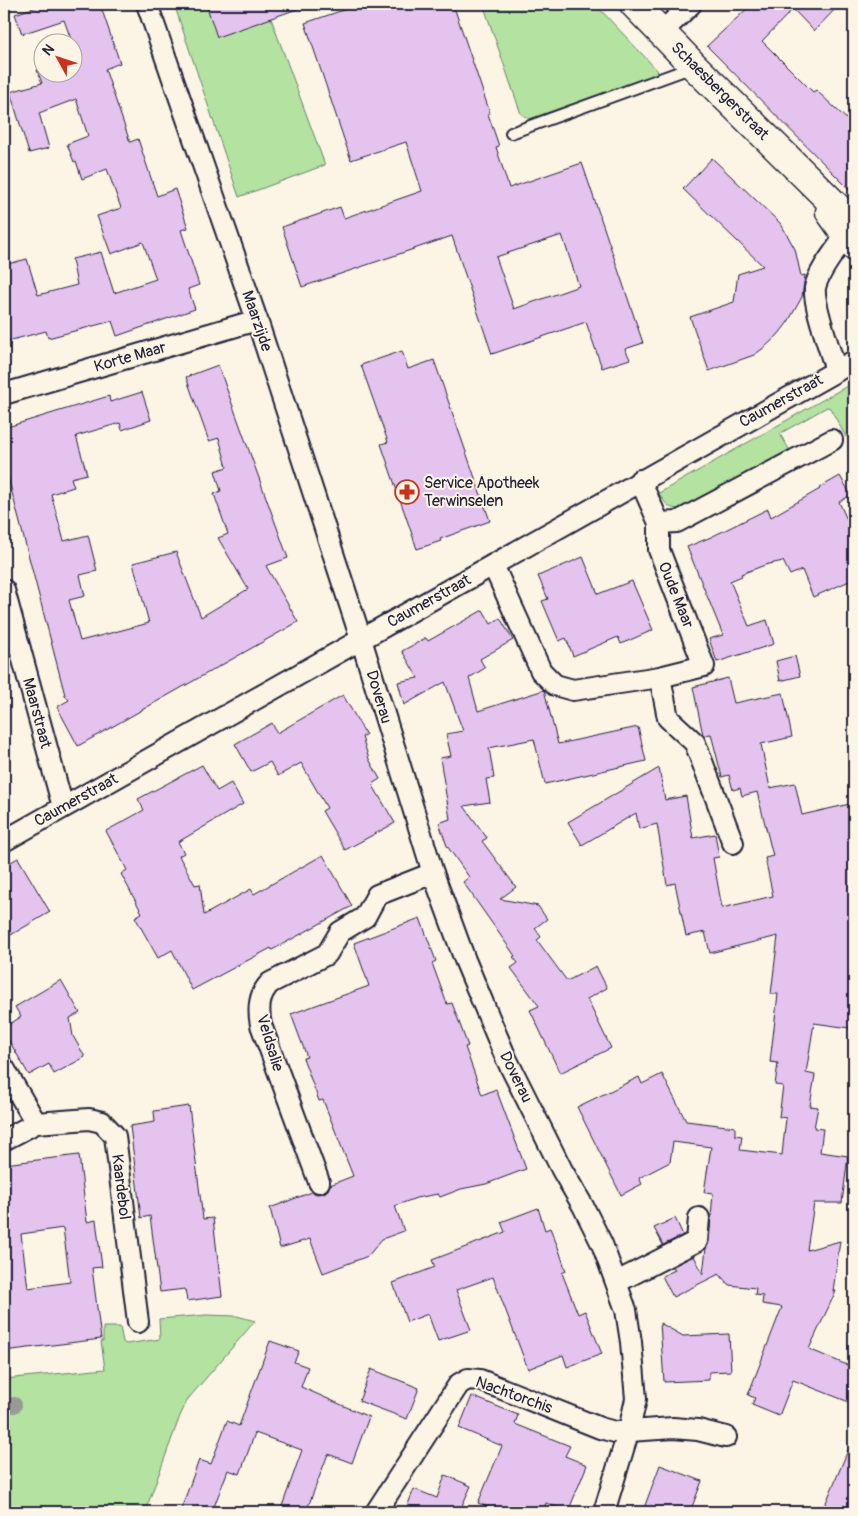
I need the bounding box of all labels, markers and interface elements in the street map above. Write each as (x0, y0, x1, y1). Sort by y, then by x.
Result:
north arrow (32, 32, 82, 82)
street label: Schaesbergerstraat (667, 38, 774, 145)
text: N (39, 41, 58, 59)
street label: Maarzijde (237, 288, 277, 354)
street label: Korte Maar (92, 337, 169, 377)
street label: Caumerstraat (736, 370, 827, 432)
place label: Service Apotheek Terwinselen (424, 473, 540, 511)
pharmacy icon: Service Apotheek Terwinselen (394, 479, 420, 505)
street label: Oude Maar (654, 559, 698, 631)
street label: Caumerstraat (384, 570, 475, 632)
street label: Doverau (361, 668, 397, 726)
street label: Maarstraat (18, 676, 56, 751)
street label: Caumerstraat (31, 769, 122, 831)
street label: Veldsalie (252, 1012, 288, 1074)
street label: Doverau (495, 1048, 537, 1106)
street label: Kaardebol (107, 1153, 135, 1221)
street label: Nachtorchis (473, 1372, 555, 1418)

